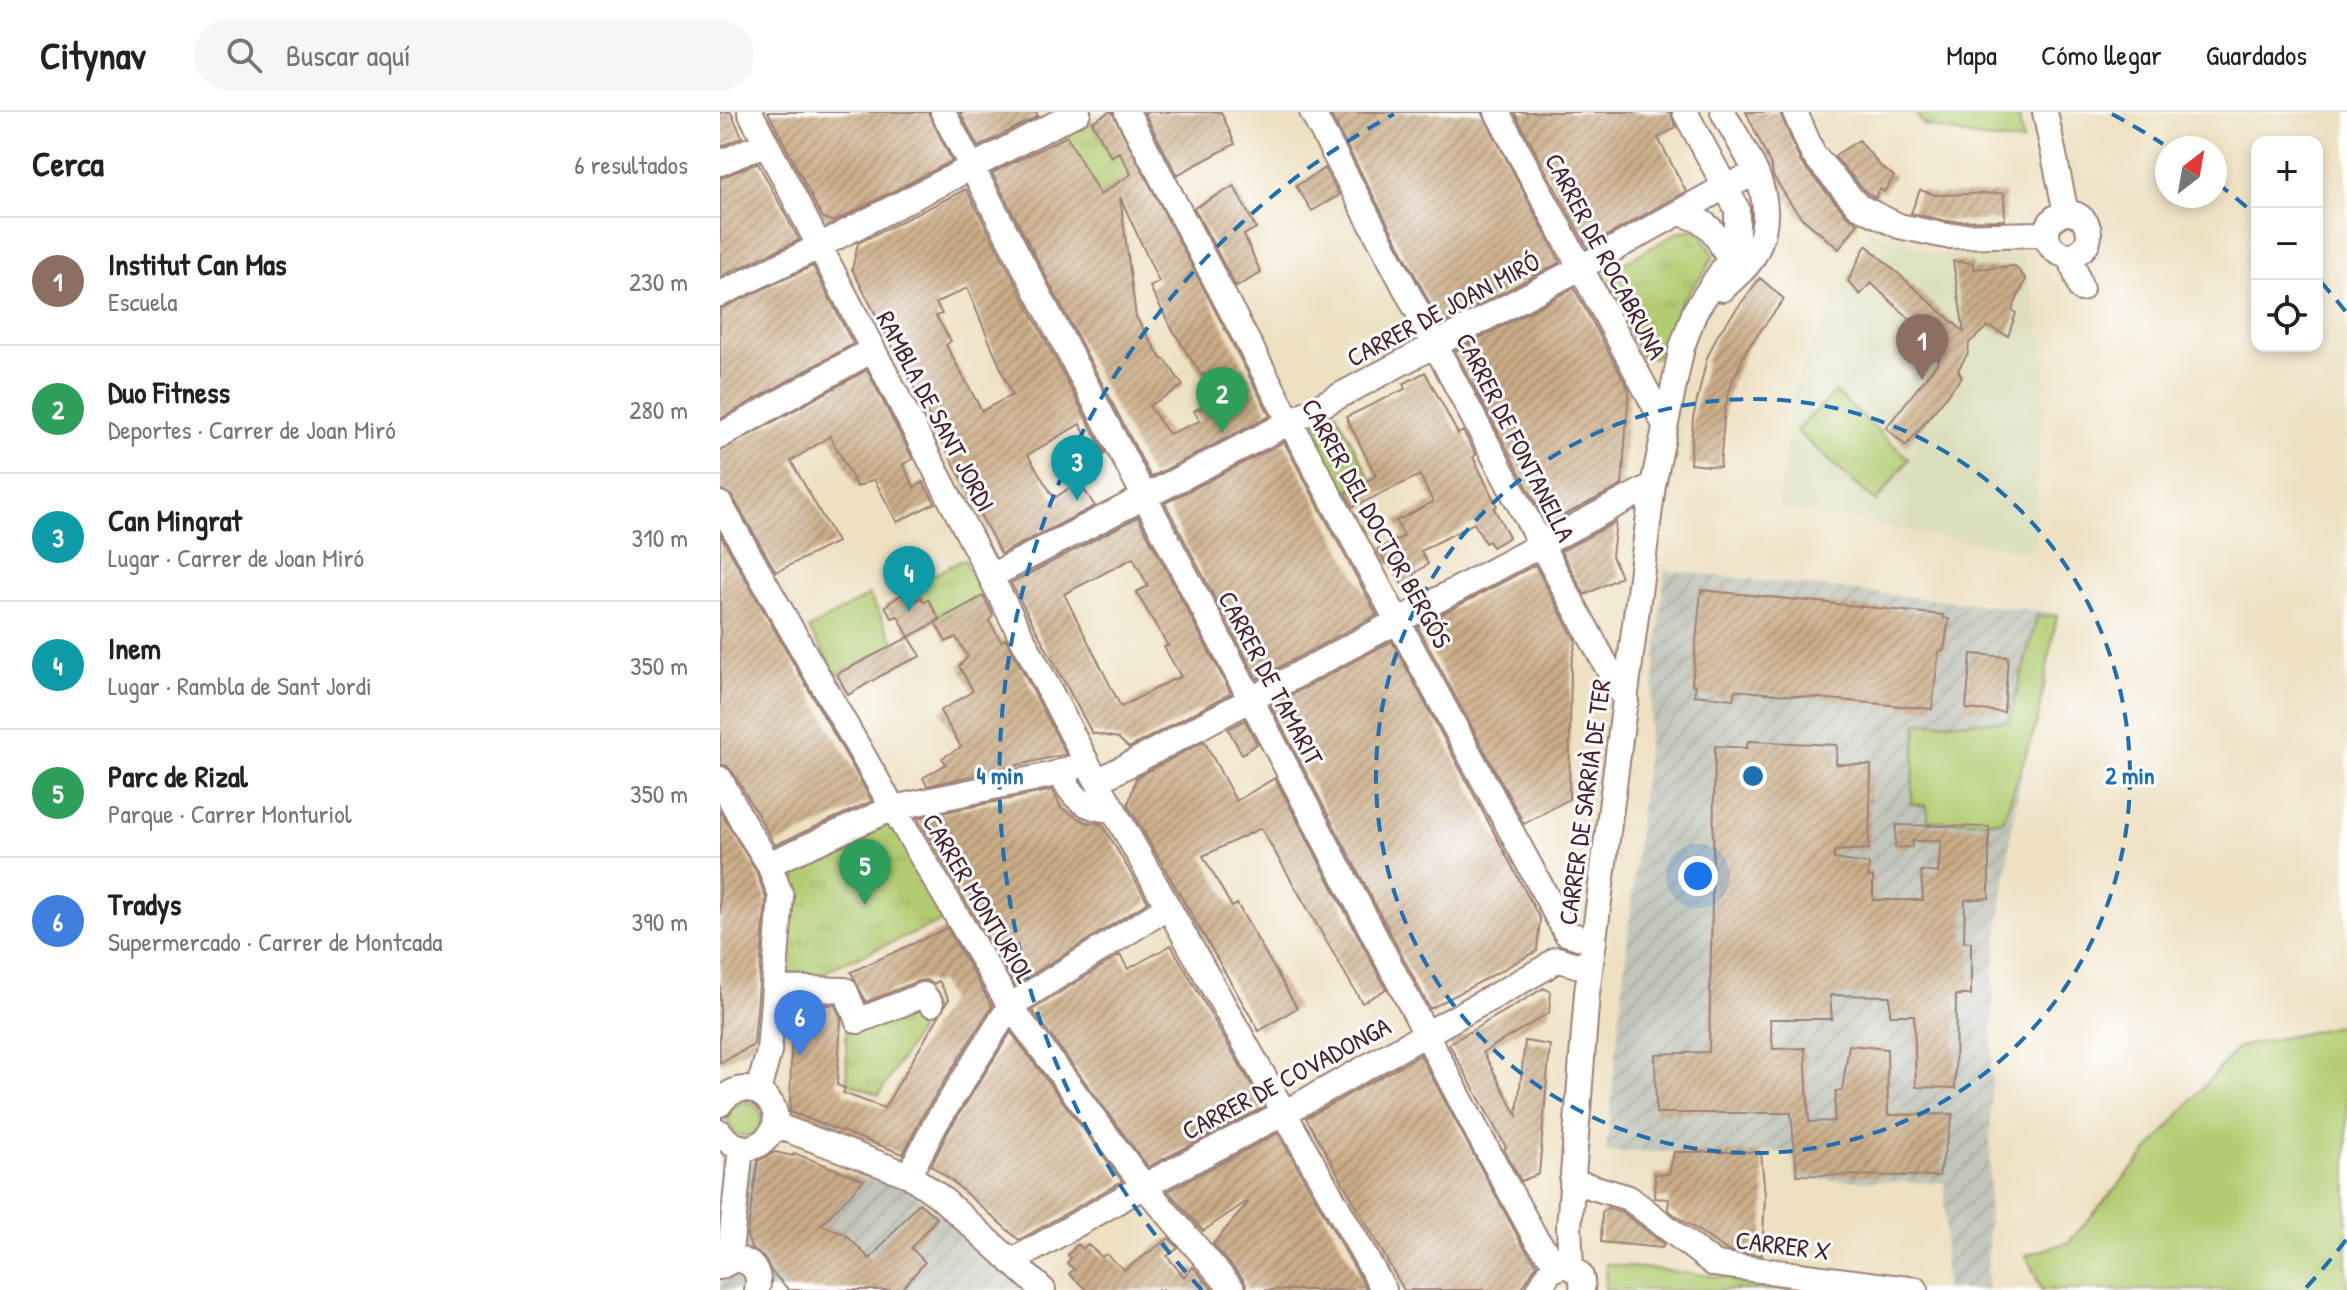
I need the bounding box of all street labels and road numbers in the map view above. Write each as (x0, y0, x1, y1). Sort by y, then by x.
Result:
street label: CARRER DE ROCABRUNA (1537, 147, 1675, 365)
street label: CARRER DE JOAN MIRÓ (1340, 243, 1546, 375)
street label: RAMBLA DE SANT JORDI (868, 305, 1004, 517)
street label: CARRER DE FONTANELLA (1448, 327, 1584, 548)
street label: CARRER DEL DOCTOR BERGÓS (1294, 392, 1460, 654)
street label: CARRER DE TAMARIT (1210, 585, 1332, 772)
street label: CARRER DE SARRIÀ DE TER (1549, 677, 1619, 927)
street label: CARRER MONTURIOL (915, 807, 1043, 989)
street label: CARRER DE COVADONGA (1176, 1008, 1397, 1148)
street label: CARRER X (1733, 1222, 1833, 1268)

